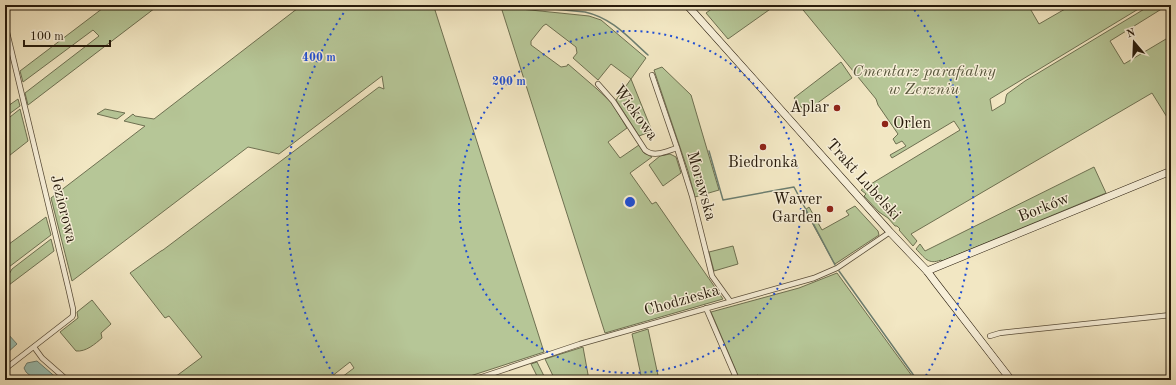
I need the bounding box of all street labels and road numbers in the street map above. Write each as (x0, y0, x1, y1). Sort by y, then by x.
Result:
street label: Wiekowa (610, 82, 660, 144)
street label: Trakt Lubelski (823, 136, 903, 224)
street label: Morawska (684, 150, 719, 222)
street label: Jeziorowa (47, 173, 79, 245)
street label: Borków (1016, 190, 1073, 226)
street label: Chodzieska (642, 283, 722, 319)

